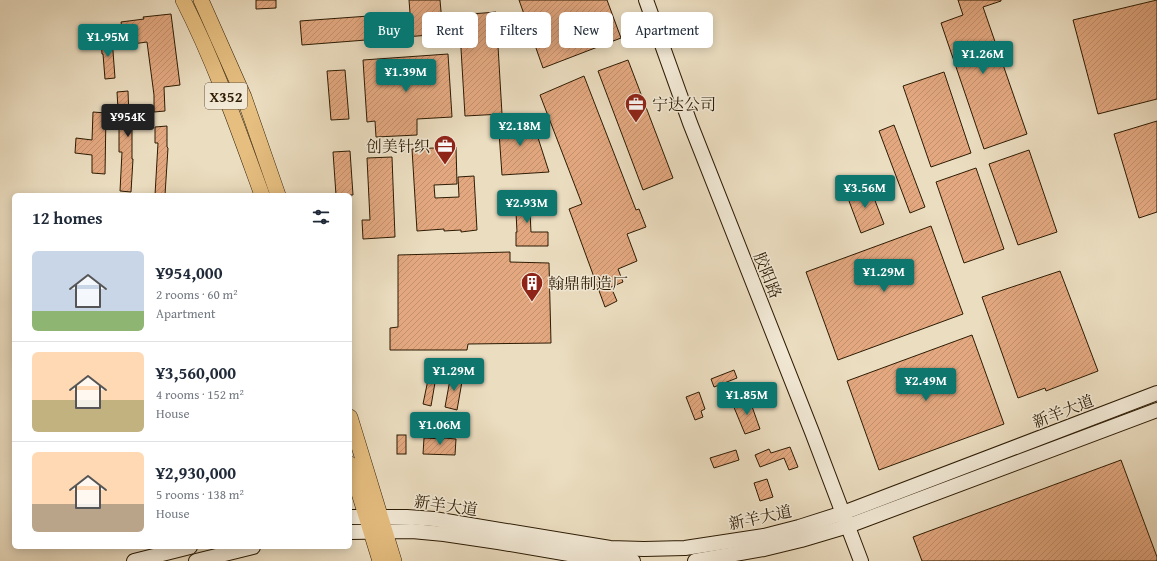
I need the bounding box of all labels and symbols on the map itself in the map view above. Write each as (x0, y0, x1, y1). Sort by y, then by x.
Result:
pin: ¥1.95M (75, 24, 141, 58)
pin: ¥1.26M (950, 41, 1016, 75)
pin: ¥1.39M (373, 59, 439, 93)
road number: X352 (205, 83, 247, 109)
office icon: 宁达公司 (623, 91, 649, 124)
place label: 宁达公司 (652, 92, 716, 116)
pin: ¥954K (100, 104, 156, 138)
pin: ¥2.18M (487, 113, 553, 147)
office icon: 创美针织 (432, 133, 458, 166)
place label: 创美针织 (366, 134, 430, 158)
pin: ¥3.56M (832, 175, 898, 209)
pin: ¥2.93M (494, 190, 560, 224)
street label: 胶阳路 (748, 248, 788, 302)
pin: ¥1.29M (851, 259, 917, 293)
building icon: 翰鼎制造厂 (519, 270, 545, 303)
place label: 翰鼎制造厂 (548, 271, 628, 295)
pin: ¥1.29M (421, 358, 487, 392)
pin: ¥2.49M (893, 368, 959, 402)
pin: ¥1.85M (714, 382, 780, 416)
street label: 新羊大道 (1029, 388, 1097, 434)
pin: ¥1.06M (407, 412, 473, 446)
street label: 新羊大道 (413, 489, 479, 521)
street label: 新羊大道 (726, 499, 794, 535)

